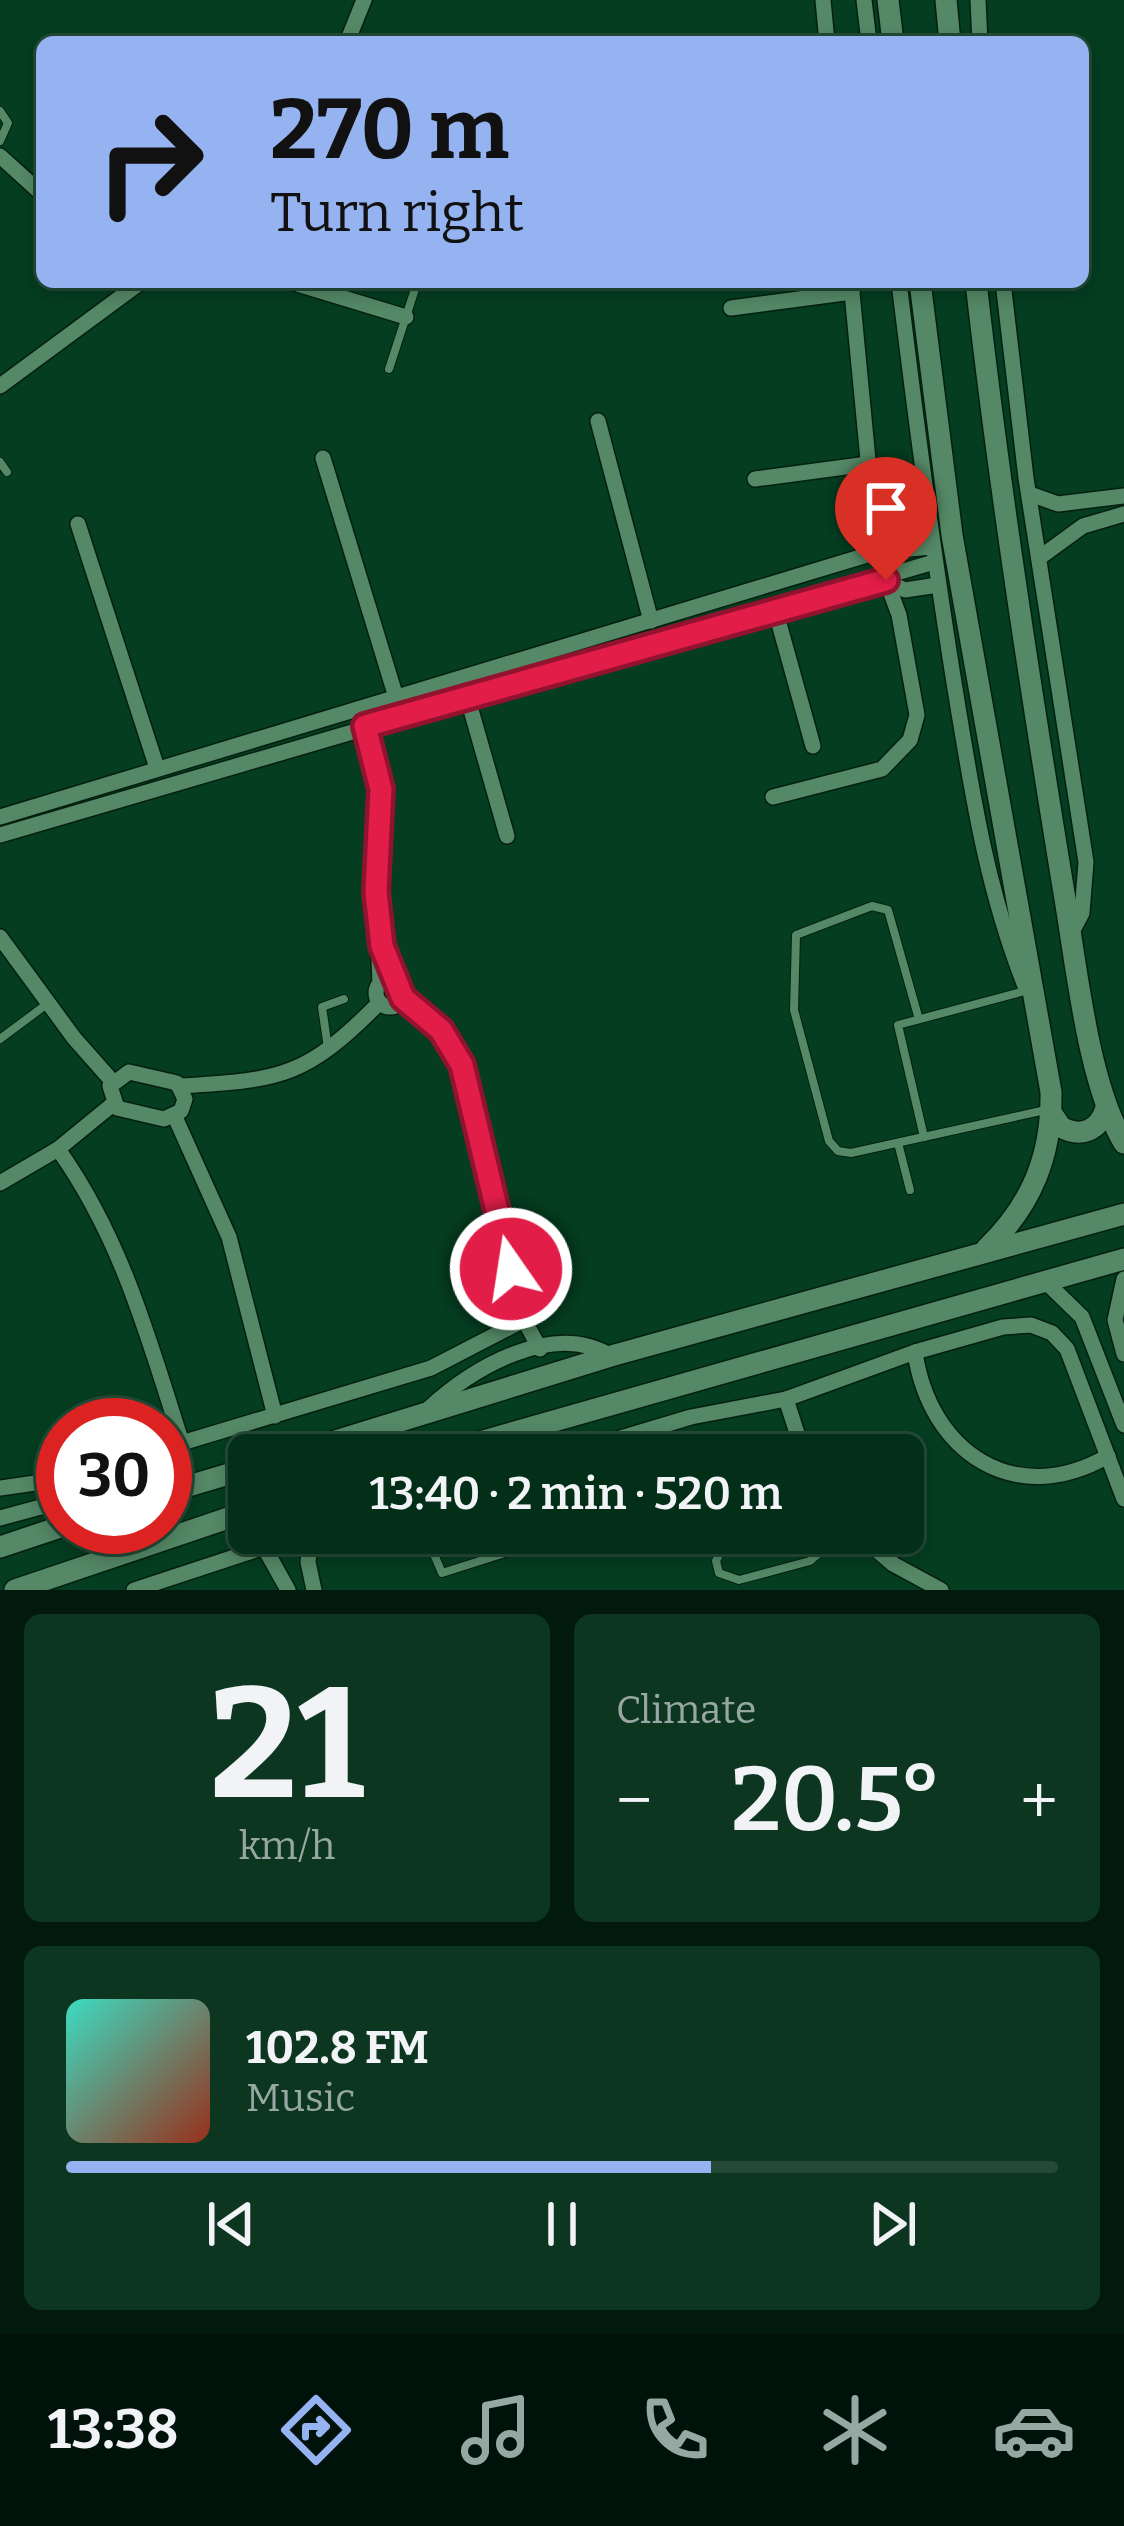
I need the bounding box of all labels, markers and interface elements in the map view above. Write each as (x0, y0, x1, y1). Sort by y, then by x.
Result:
text: 270 m (270, 79, 509, 180)
icon: right (72, 84, 228, 240)
text: Turn right (270, 181, 524, 245)
pin (835, 457, 937, 580)
icon: arrive (853, 475, 919, 541)
position arrow (448, 1206, 574, 1332)
speed limit sign: 30 (36, 1398, 192, 1554)
text: 13:40 · 2 min · 520 m (370, 1467, 782, 1521)
text: 21 (209, 1651, 365, 1838)
text: Climate (616, 1687, 756, 1733)
text: 20.5° (731, 1746, 942, 1854)
text: − (616, 1761, 652, 1840)
text: + (1020, 1761, 1058, 1840)
text: km/h (239, 1823, 335, 1869)
text: 102.8 FM (246, 2021, 429, 2075)
text: Music (246, 2075, 355, 2121)
icon: previous (198, 2191, 264, 2257)
icon: pause (529, 2191, 595, 2257)
icon: next (860, 2191, 926, 2257)
icon: directions (274, 2388, 358, 2472)
icon: music (454, 2388, 538, 2472)
icon: phone (633, 2388, 717, 2472)
icon: climate (813, 2388, 897, 2472)
icon: car (992, 2388, 1076, 2472)
text: 13:38 (48, 2398, 178, 2462)

